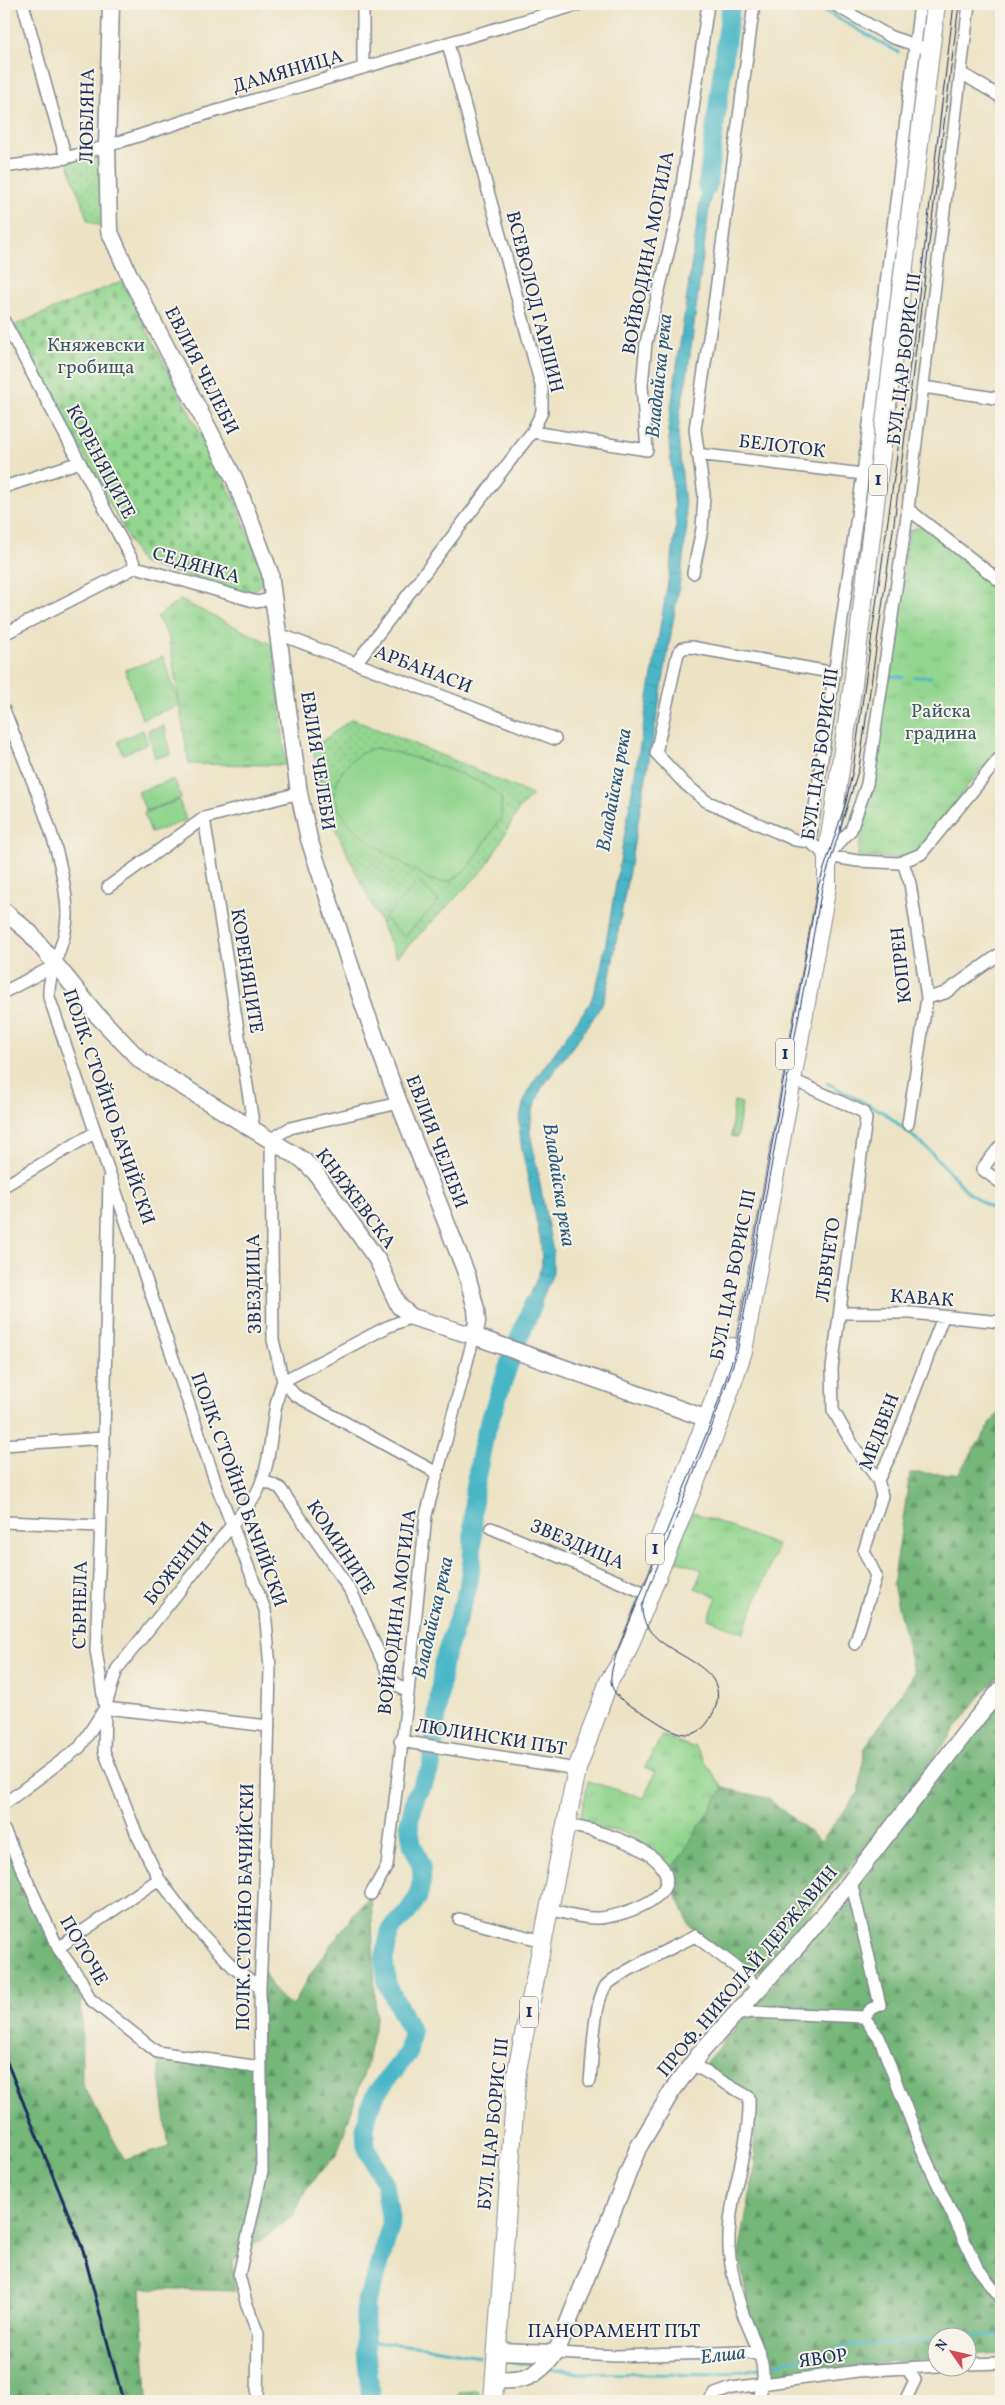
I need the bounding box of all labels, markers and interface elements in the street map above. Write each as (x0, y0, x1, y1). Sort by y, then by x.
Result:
street label: ДАМЯНИЦА (230, 44, 346, 100)
street label: ЛЮБЛЯНА (74, 68, 102, 164)
street label: ВОЙВОДИНА МОГИЛА (616, 149, 682, 357)
street label: ВСЕВОЛОД ГАРШИН (499, 208, 569, 396)
street label: БУЛ. ЦАР БОРИС III (882, 271, 928, 447)
street label: ЕВЛИЯ ЧЕЛЕБИ (157, 302, 245, 440)
water label: Владайска река (640, 312, 680, 440)
park label: Княжевски гробища (47, 333, 145, 381)
street label: КОРЕНЯЦИТЕ (59, 400, 141, 524)
street label: БЕЛОТОК (737, 429, 827, 465)
road number: 1 (869, 464, 887, 496)
street label: СЕДЯНКА (149, 541, 243, 591)
street label: АРБАНАСИ (370, 639, 476, 701)
street label: БУЛ. ЦАР БОРИС III (796, 666, 846, 842)
street label: ЕВЛИЯ ЧЕЛЕБИ (293, 689, 341, 833)
park label: Райска градина (905, 699, 977, 747)
water label: Владайска река (590, 726, 640, 854)
street label: КОРЕНЯЦИТЕ (223, 907, 269, 1035)
street label: КОПРЕН (885, 925, 919, 1005)
street label: ПОЛК. СТОЙНО БАЧИЙСКИ (55, 986, 161, 1228)
road number: 1 (776, 1038, 794, 1070)
street label: ЕВЛИЯ ЧЕЛЕБИ (399, 1072, 473, 1212)
water label: Владайска река (534, 1121, 582, 1249)
street label: КНЯЖЕВСКА (309, 1143, 401, 1255)
street label: БУЛ. ЦАР БОРИС III (705, 1187, 763, 1363)
street label: ЛЪВЧЕТО (810, 1216, 848, 1304)
street label: ЗВЕЗДИЦА (241, 1233, 269, 1335)
street label: КАВАК (889, 1284, 955, 1314)
street label: ПОЛК. СТОЙНО БАЧИЙСКИ (183, 1369, 293, 1611)
street label: МЕДВЕН (853, 1390, 907, 1474)
street label: КОМИНИТЕ (300, 1495, 380, 1601)
street label: ВОЙВОДИНА МОГИЛА (372, 1508, 424, 1716)
street label: ЗВЕЗДИЦА (526, 1513, 628, 1577)
street label: БОЖЕНЦИ (138, 1517, 220, 1611)
road number: 1 (646, 1534, 664, 1565)
water label: Владайска река (406, 1554, 462, 1682)
street label: СЪРНЕЛА (67, 1561, 95, 1649)
street label: ЛЮЛИНСКИ ПЪТ (413, 1713, 569, 1763)
street label: ПОЛК. СТОЙНО БАЧИЙСКИ (231, 1783, 261, 2031)
street label: ПРОФ. НИКОЛАЙ ДЕРЖАВИН (652, 1861, 844, 2083)
street label: ПОТОЧЕ (52, 1911, 114, 1991)
road number: 1 (520, 1996, 538, 2028)
street label: БУЛ. ЦАР БОРИС III (472, 2036, 516, 2212)
street label: ПАНОРАМЕНТ ПЪТ (528, 2319, 700, 2345)
north arrow (928, 2328, 978, 2378)
text: N (932, 2336, 953, 2355)
water label: Елша (699, 2339, 747, 2373)
street label: ЯВОР (797, 2343, 849, 2375)

